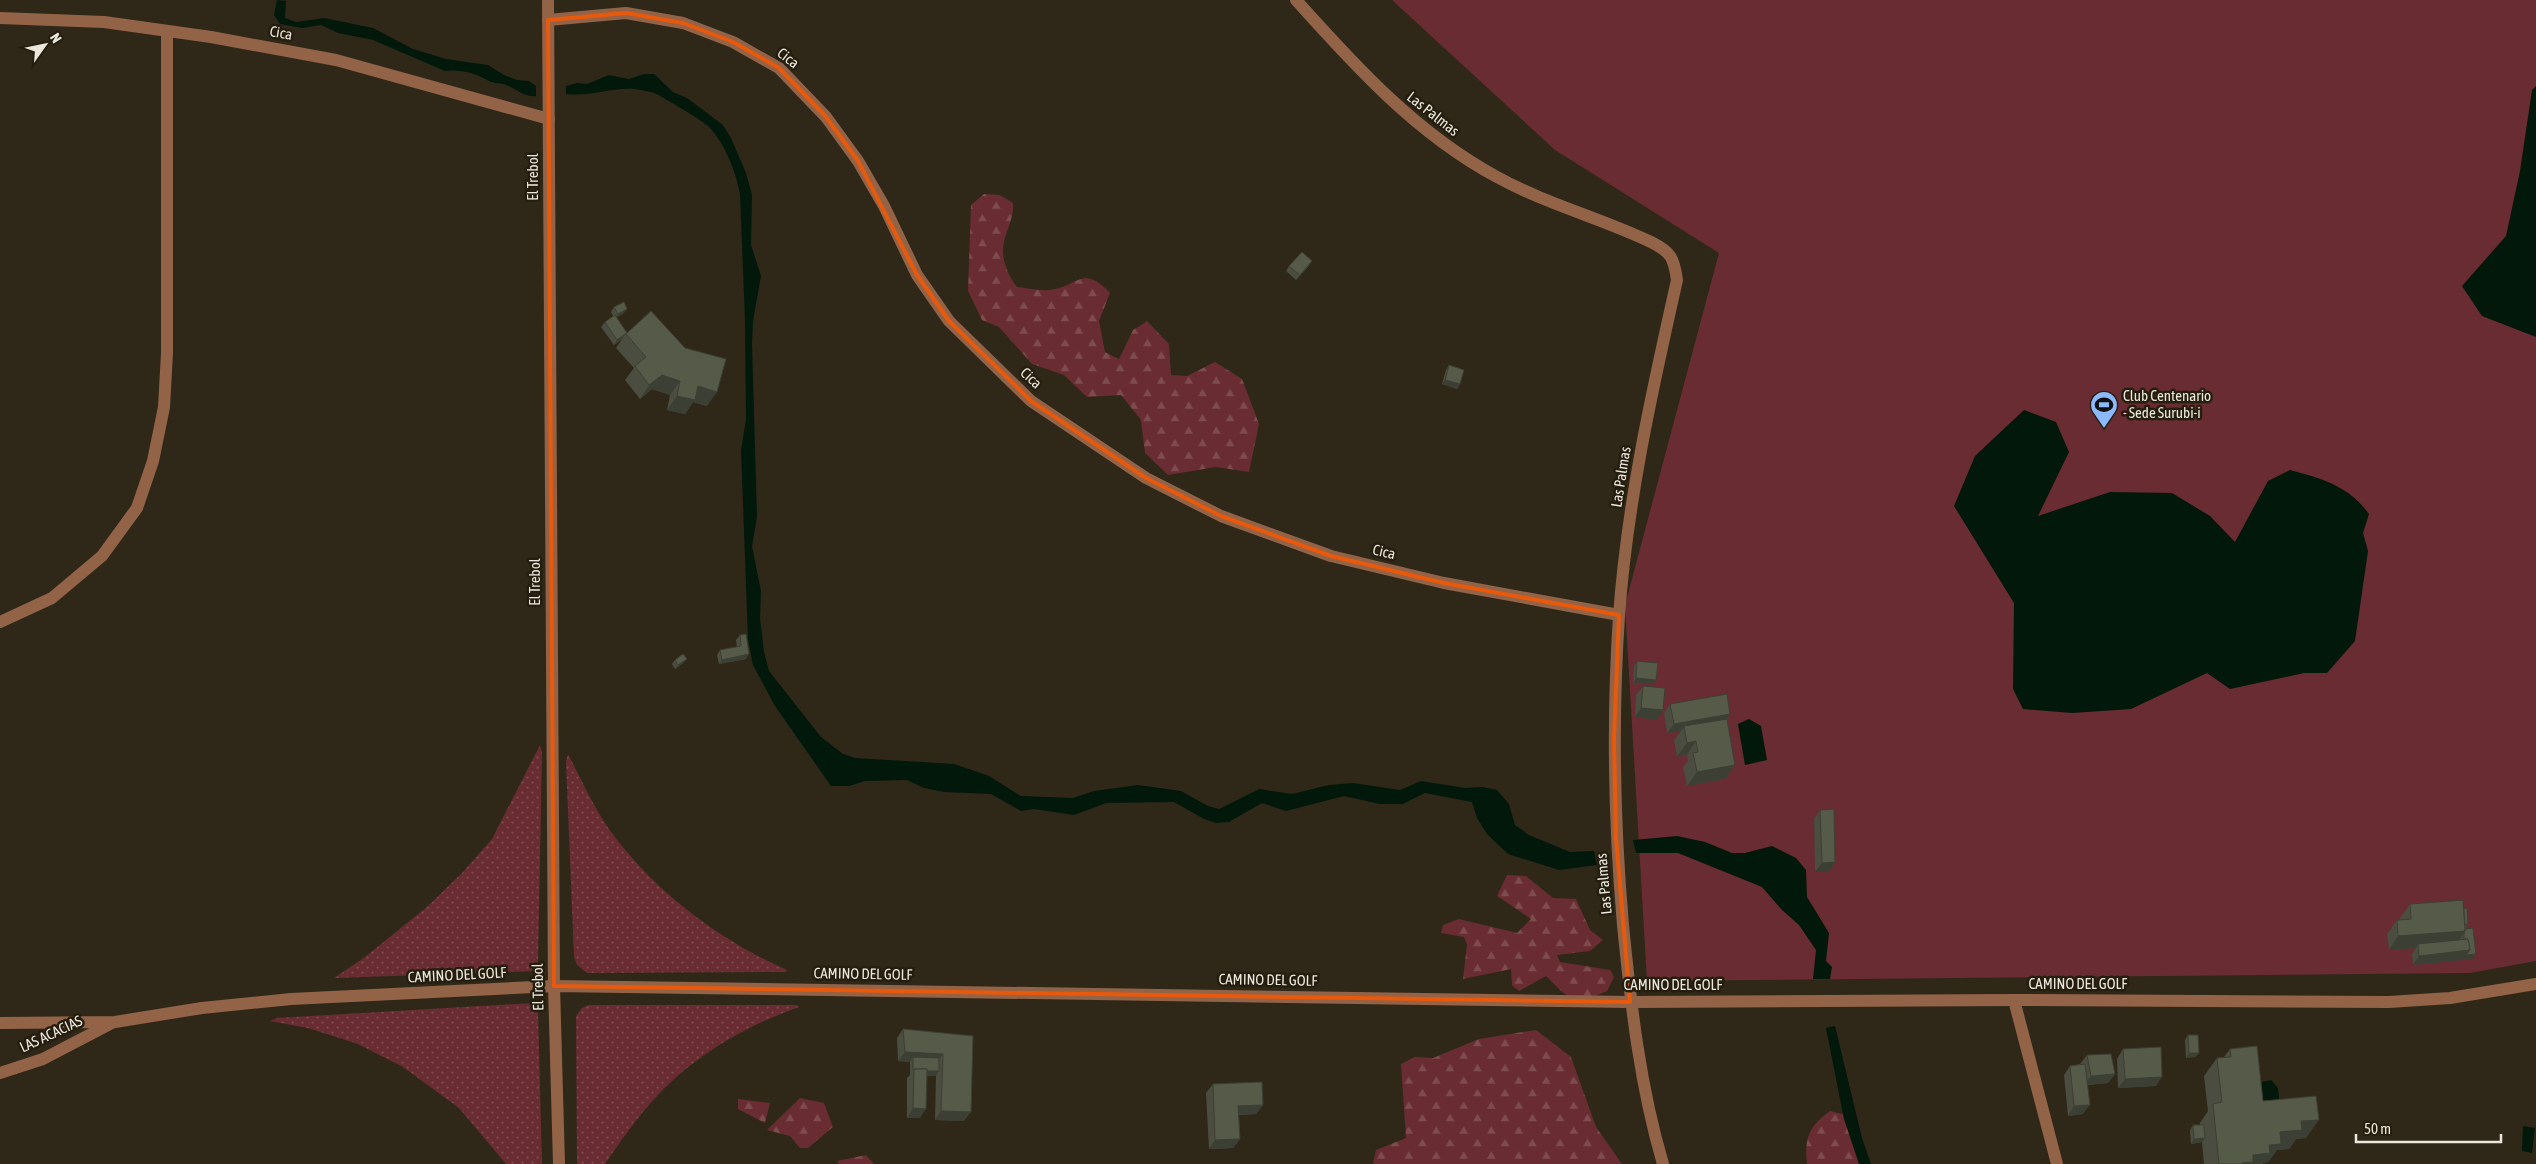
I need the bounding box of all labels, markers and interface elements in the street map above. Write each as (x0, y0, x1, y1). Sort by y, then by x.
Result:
north arrow (20, 20, 70, 70)
street label: Cica (268, 22, 294, 43)
text: N (47, 30, 65, 46)
street label: Cica (774, 44, 803, 71)
street label: Las Palmas (1404, 88, 1463, 139)
street label: El Trebol (524, 153, 541, 201)
street label: Cica (1017, 364, 1045, 392)
place label: Club Centenario - Sede Surubi-i (2123, 387, 2211, 421)
sports icon: Club Centenario - Sede Surubi-i (2089, 390, 2119, 429)
street label: Las Palmas (1607, 445, 1634, 508)
street label: Cica (1371, 541, 1397, 562)
street label: El Trebol (526, 558, 543, 606)
street label: Las Palmas (1592, 853, 1615, 915)
street label: CAMINO DEL GOLF (407, 963, 507, 986)
street label: El Trebol (529, 963, 546, 1011)
street label: CAMINO DEL GOLF (813, 964, 913, 983)
street label: CAMINO DEL GOLF (1218, 970, 1318, 989)
street label: CAMINO DEL GOLF (2029, 975, 2127, 992)
street label: CAMINO DEL GOLF (1624, 976, 1722, 993)
street label: LAS ACACIAS (17, 1012, 85, 1055)
scale bar (2356, 1112, 2501, 1144)
text: 50 m (2364, 1120, 2391, 1137)

